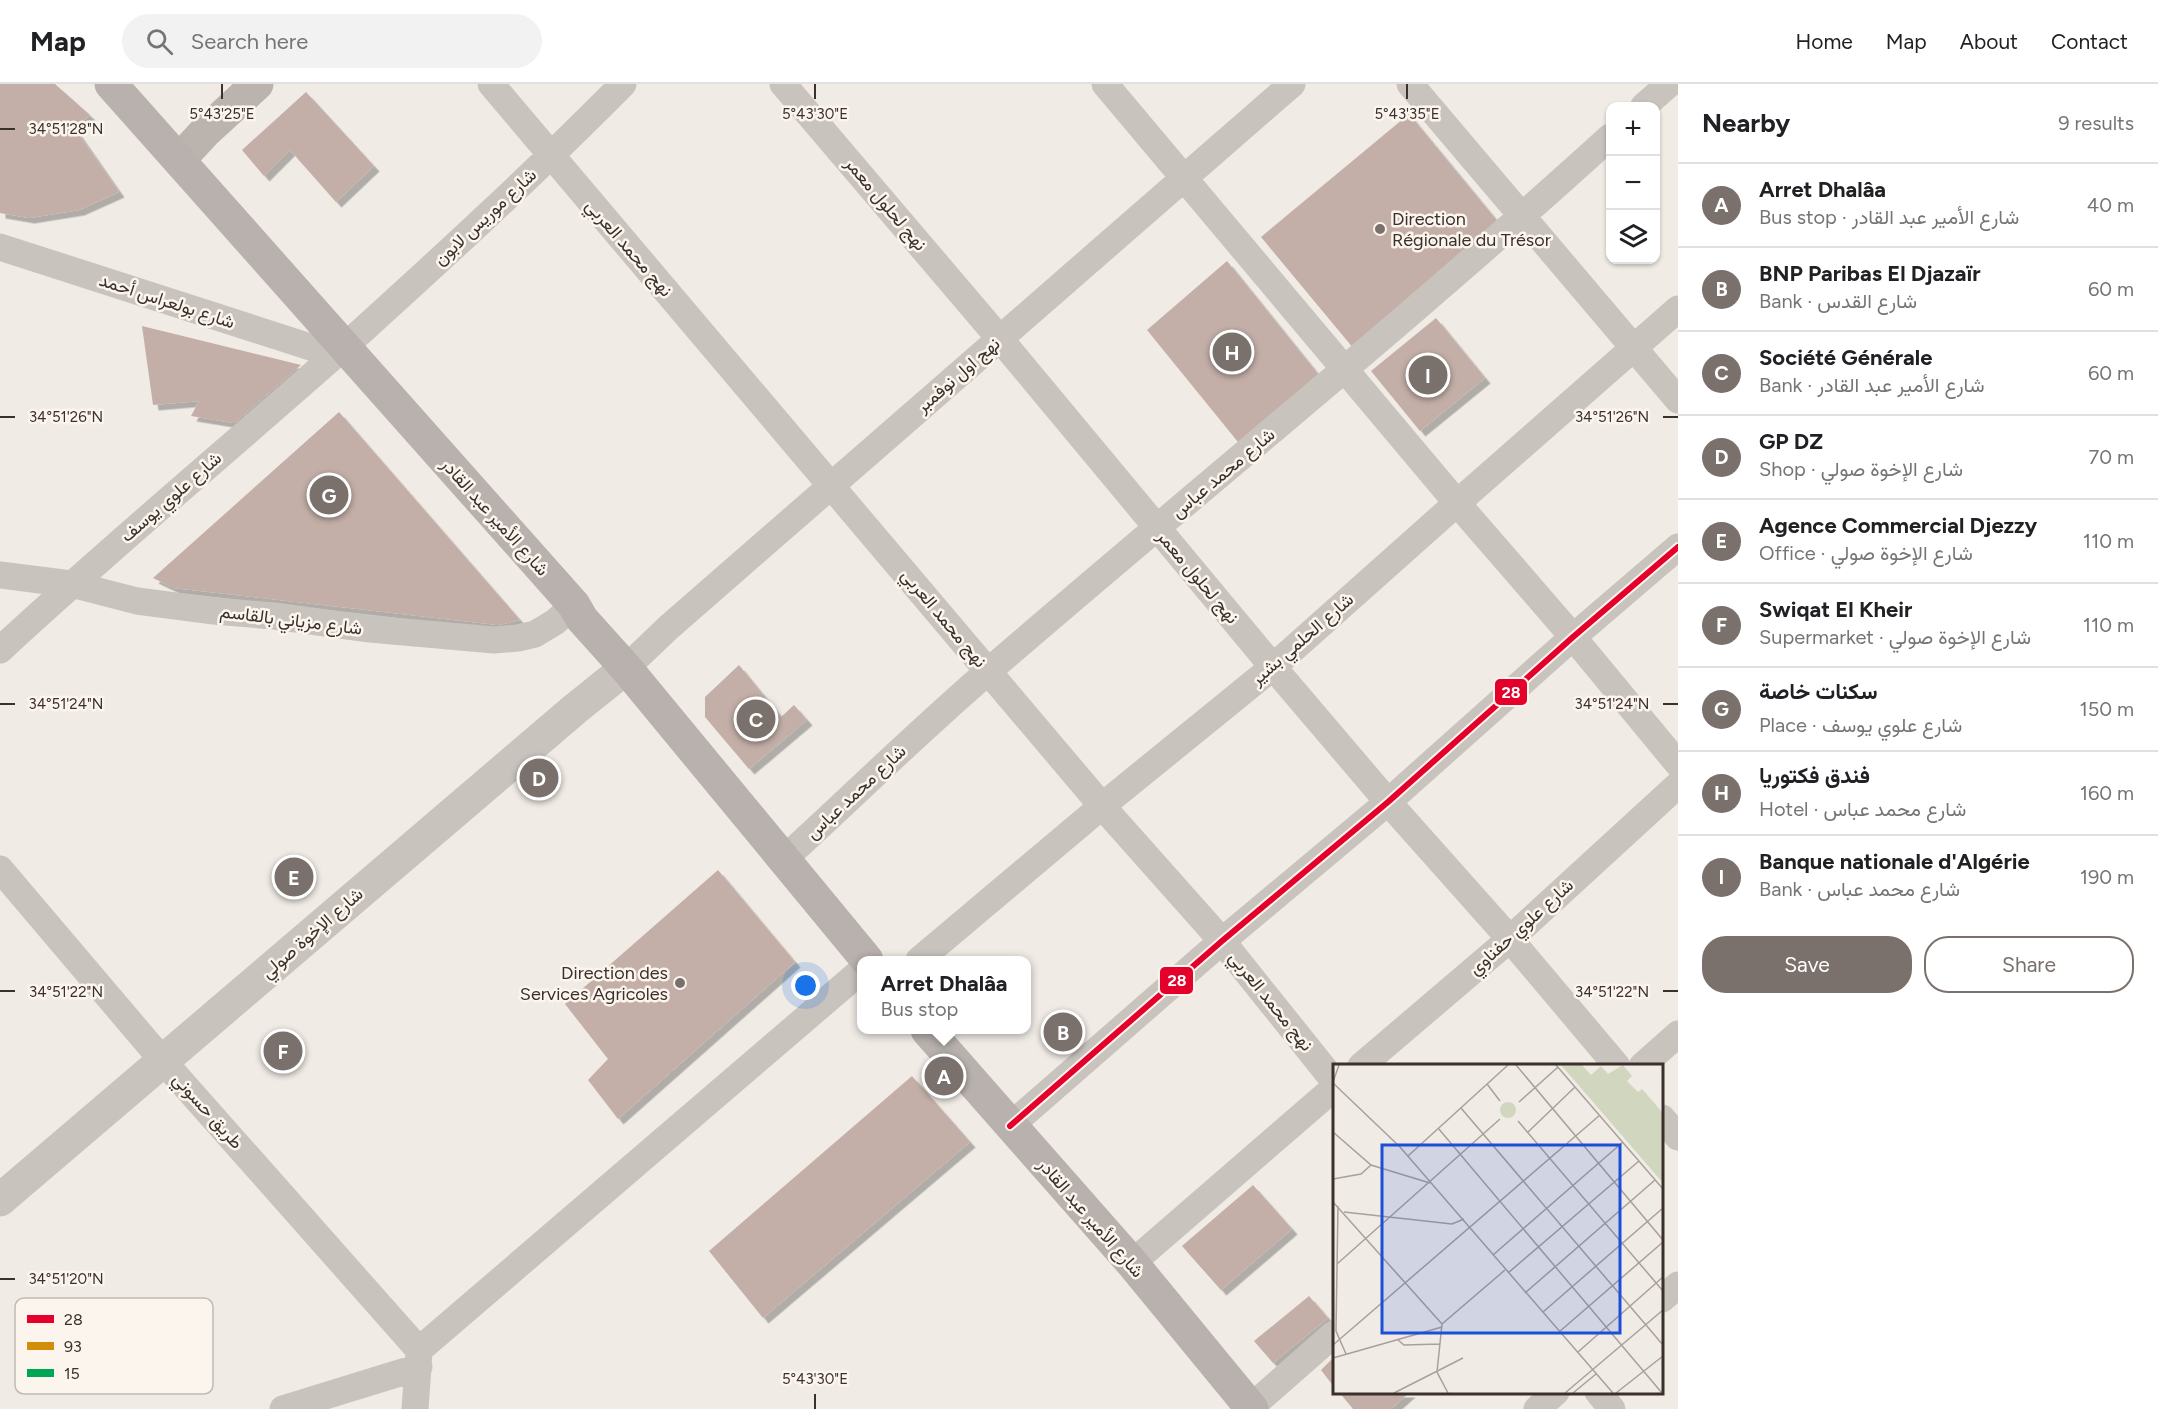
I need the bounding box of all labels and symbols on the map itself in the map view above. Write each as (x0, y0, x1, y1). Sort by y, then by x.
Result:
text: 5°43'25"E (189, 105, 255, 123)
text: 5°43'30"E (782, 105, 848, 123)
text: 5°43'35"E (1374, 105, 1440, 123)
text: 34°51'28"N (29, 120, 103, 138)
street label: نهج لحلول معمر (839, 152, 931, 256)
street label: شارع موريس لابون (429, 164, 542, 271)
street label: نهج محمد العربي (578, 195, 677, 304)
place label: Direction Régionale du Trésor (1392, 208, 1551, 251)
marker: Direction Régionale du Trésor (1373, 222, 1387, 236)
street label: شارع بولعراس أحمد (96, 269, 238, 334)
pin: H (1212, 330, 1252, 374)
street label: نهج اول نوفمبر (911, 333, 1005, 419)
pin: I (1408, 352, 1448, 398)
text: 34°51'26"N (29, 408, 103, 426)
text: 34°51'26"N (1575, 408, 1649, 426)
street label: شارع محمد عباس (1167, 423, 1280, 523)
street label: شارع علوي يوسف (116, 447, 229, 550)
street label: شارع الأمير عبد القادر (435, 453, 554, 581)
pin: G (310, 472, 348, 518)
street label: نهج لحلول معمر (1151, 525, 1243, 629)
street label: نهج محمد العربي (893, 564, 992, 674)
street label: شارع الحلمي بشير (1245, 588, 1361, 693)
street label: شارع مزياني بالقاسم (218, 600, 363, 644)
line badge: 28 (1494, 678, 1528, 706)
text: 28 (1501, 683, 1521, 702)
text: 34°51'24"N (29, 695, 103, 713)
text: 34°51'24"N (1575, 695, 1649, 713)
pin: C (736, 696, 776, 742)
street label: شارع محمد عباس (802, 740, 911, 845)
pin: D (520, 756, 558, 800)
pin: E (274, 854, 314, 900)
street label: شارع علوي حفناوي (1464, 874, 1581, 983)
street label: شارع الإخوة صولي (257, 883, 370, 986)
street label: نهج محمد العربي (1221, 947, 1318, 1058)
place label: Direction des Services Agricoles (520, 962, 668, 1005)
line badge: 28 (1159, 966, 1194, 995)
your location (791, 971, 820, 1000)
text: 28 (1167, 971, 1187, 990)
marker: Direction des Services Agricoles (673, 976, 687, 990)
text: 34°51'22"N (29, 983, 103, 1001)
text: 34°51'22"N (1575, 983, 1649, 1001)
pin: B (1044, 1010, 1082, 1054)
pin: F (264, 1028, 302, 1074)
pin: A (924, 1054, 964, 1098)
inset map (1333, 1064, 1663, 1394)
street label: طريق حسوني (165, 1068, 248, 1156)
street label: شارع الأمير عبد القادر (1032, 1153, 1149, 1283)
text: 34°51'20"N (28, 1270, 104, 1288)
legend (15, 1298, 213, 1394)
text: 28 (64, 1310, 83, 1329)
text: 93 (64, 1337, 82, 1356)
text: 15 (64, 1364, 80, 1383)
text: 5°43'30"E (782, 1370, 848, 1388)

